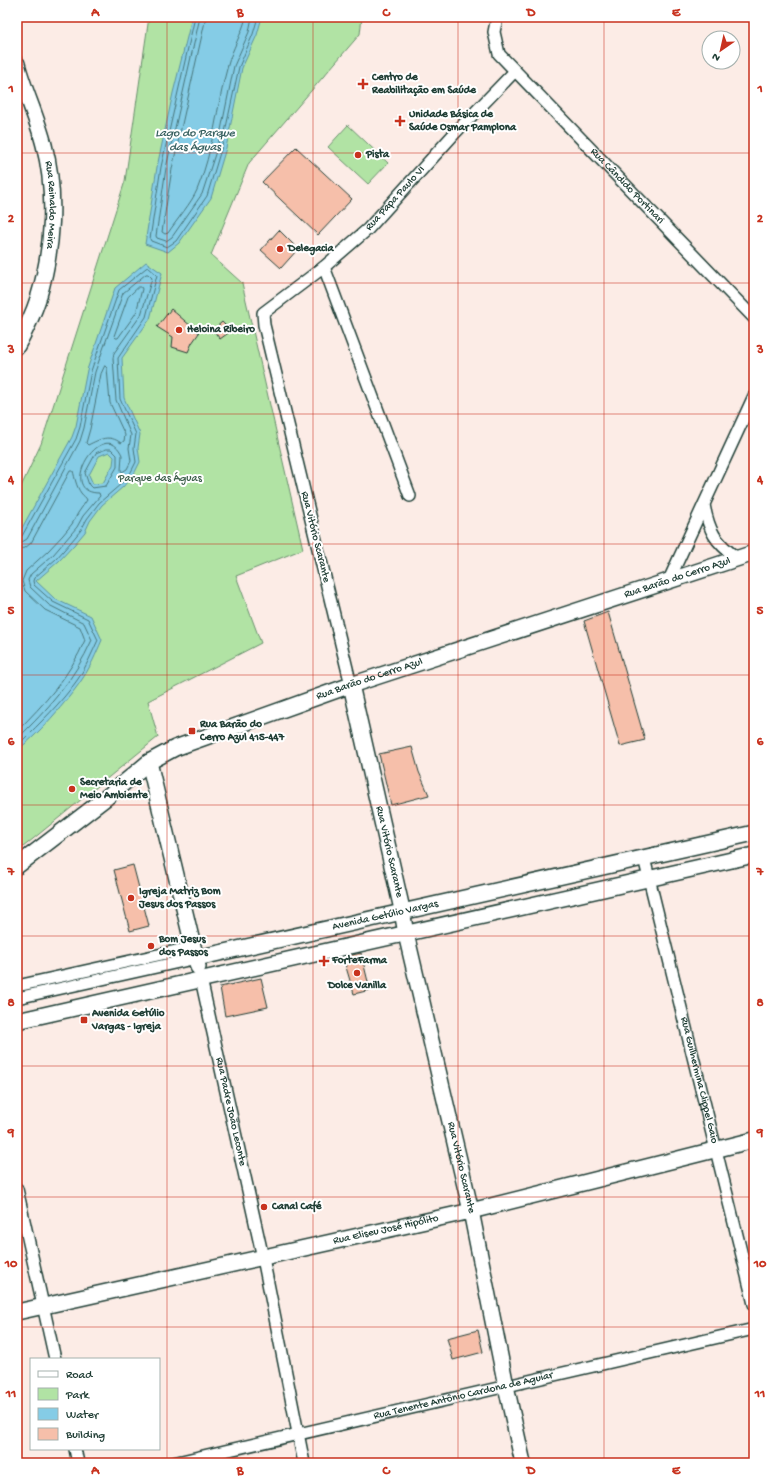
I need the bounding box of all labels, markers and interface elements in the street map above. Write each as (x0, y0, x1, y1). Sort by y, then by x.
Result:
text: A (90, 6, 100, 21)
text: B (236, 6, 245, 21)
text: C (381, 6, 391, 21)
text: D (526, 6, 536, 21)
text: E (672, 6, 681, 21)
north arrow (701, 30, 741, 70)
text: N (710, 50, 723, 64)
place label: Centro de Reabilitação em Saúde (371, 71, 477, 97)
marker: Centro de Reabilitação em Saúde (357, 78, 369, 90)
text: 1 (7, 82, 14, 97)
text: 1 (756, 82, 763, 97)
place label: Unidade Básica de Saúde Osmar Pamplona (409, 108, 517, 134)
marker: Unidade Básica de Saúde Osmar Pamplona (394, 115, 406, 127)
water label: Lago do Parque das Águas (155, 127, 236, 155)
street label: Rua Cândido Portinari (588, 146, 666, 227)
place label: Pista (365, 148, 390, 161)
marker: Pista (353, 150, 363, 160)
street label: Rua Reinaldo Meira (42, 160, 58, 250)
street label: Rua Papa Paulo VI (363, 164, 428, 233)
text: 2 (8, 212, 15, 227)
text: 2 (757, 212, 764, 227)
place label: Delegacia (287, 243, 334, 256)
marker: Delegacia (275, 244, 285, 254)
place label: Heloina Ribeiro (187, 324, 255, 336)
marker: Heloina Ribeiro (174, 325, 184, 335)
text: 3 (7, 343, 15, 358)
text: 3 (756, 343, 764, 358)
park label: Parque das Águas (117, 472, 203, 485)
text: 4 (7, 473, 15, 488)
text: 4 (756, 473, 764, 488)
street label: Rua Vitório Scarante (298, 490, 332, 584)
street label: Rua Barão do Cerro Azul (623, 555, 733, 601)
text: 5 (8, 604, 15, 619)
text: 5 (757, 604, 764, 619)
street label: Rua Barão do Cerro Azul (315, 656, 425, 703)
place label: Rua Barão do Cerro Azul 415-447 (199, 719, 286, 744)
marker: Rua Barão do Cerro Azul 415-447 (187, 726, 197, 736)
text: 6 (8, 735, 15, 750)
text: 6 (757, 735, 764, 750)
place label: Secretaria de Meio Ambiente (80, 776, 149, 802)
marker: Secretaria de Meio Ambiente (67, 784, 77, 794)
street label: Rua Vitório Scarante (373, 805, 405, 899)
text: 7 (7, 865, 16, 880)
text: 7 (756, 865, 765, 880)
place label: Igreja Matriz Bom Jesus dos Passos (138, 885, 221, 911)
marker: Igreja Matriz Bom Jesus dos Passos (126, 893, 136, 903)
street label: Avenida Getúlio Vargas (331, 898, 440, 933)
place label: Bom Jesus dos Passos (158, 934, 209, 959)
marker: Bom Jesus dos Passos (146, 941, 156, 951)
place label: ForteFarma (331, 954, 388, 967)
marker: ForteFarma (319, 956, 329, 966)
marker: Dolce Vanilla (352, 968, 362, 978)
place label: Dolce Vanilla (327, 980, 387, 992)
text: 8 (7, 996, 15, 1011)
text: 8 (756, 996, 764, 1011)
place label: Avenida Getúlio Vargas - Igreja (91, 1007, 165, 1034)
marker: Avenida Getúlio Vargas - Igreja (79, 1015, 89, 1025)
street label: Rua Guilhermina Clippel Gaio (677, 1016, 720, 1145)
street label: Rua Padre João Leconte (213, 1056, 248, 1168)
street label: Rua Vitório Scarante (444, 1121, 477, 1215)
text: 9 (7, 1126, 15, 1141)
text: 9 (756, 1126, 764, 1141)
place label: Canal Café (271, 1200, 323, 1213)
marker: Canal Café (259, 1202, 269, 1212)
street label: Rua Eliseu José Hipólito (332, 1212, 440, 1247)
text: 10 (4, 1257, 18, 1272)
text: 10 (753, 1257, 767, 1272)
legend (30, 1358, 160, 1450)
text: Road (66, 1369, 93, 1383)
street label: Rua Tenente Antônio Cardona de Aguiar (373, 1369, 555, 1423)
text: 11 (5, 1387, 16, 1402)
text: 11 (754, 1387, 765, 1402)
text: Park (65, 1389, 91, 1403)
text: Water (66, 1409, 100, 1423)
text: Building (65, 1429, 105, 1443)
text: A (90, 1464, 100, 1479)
text: B (236, 1464, 245, 1479)
text: C (381, 1464, 391, 1479)
text: D (526, 1464, 536, 1479)
text: E (672, 1464, 681, 1479)

